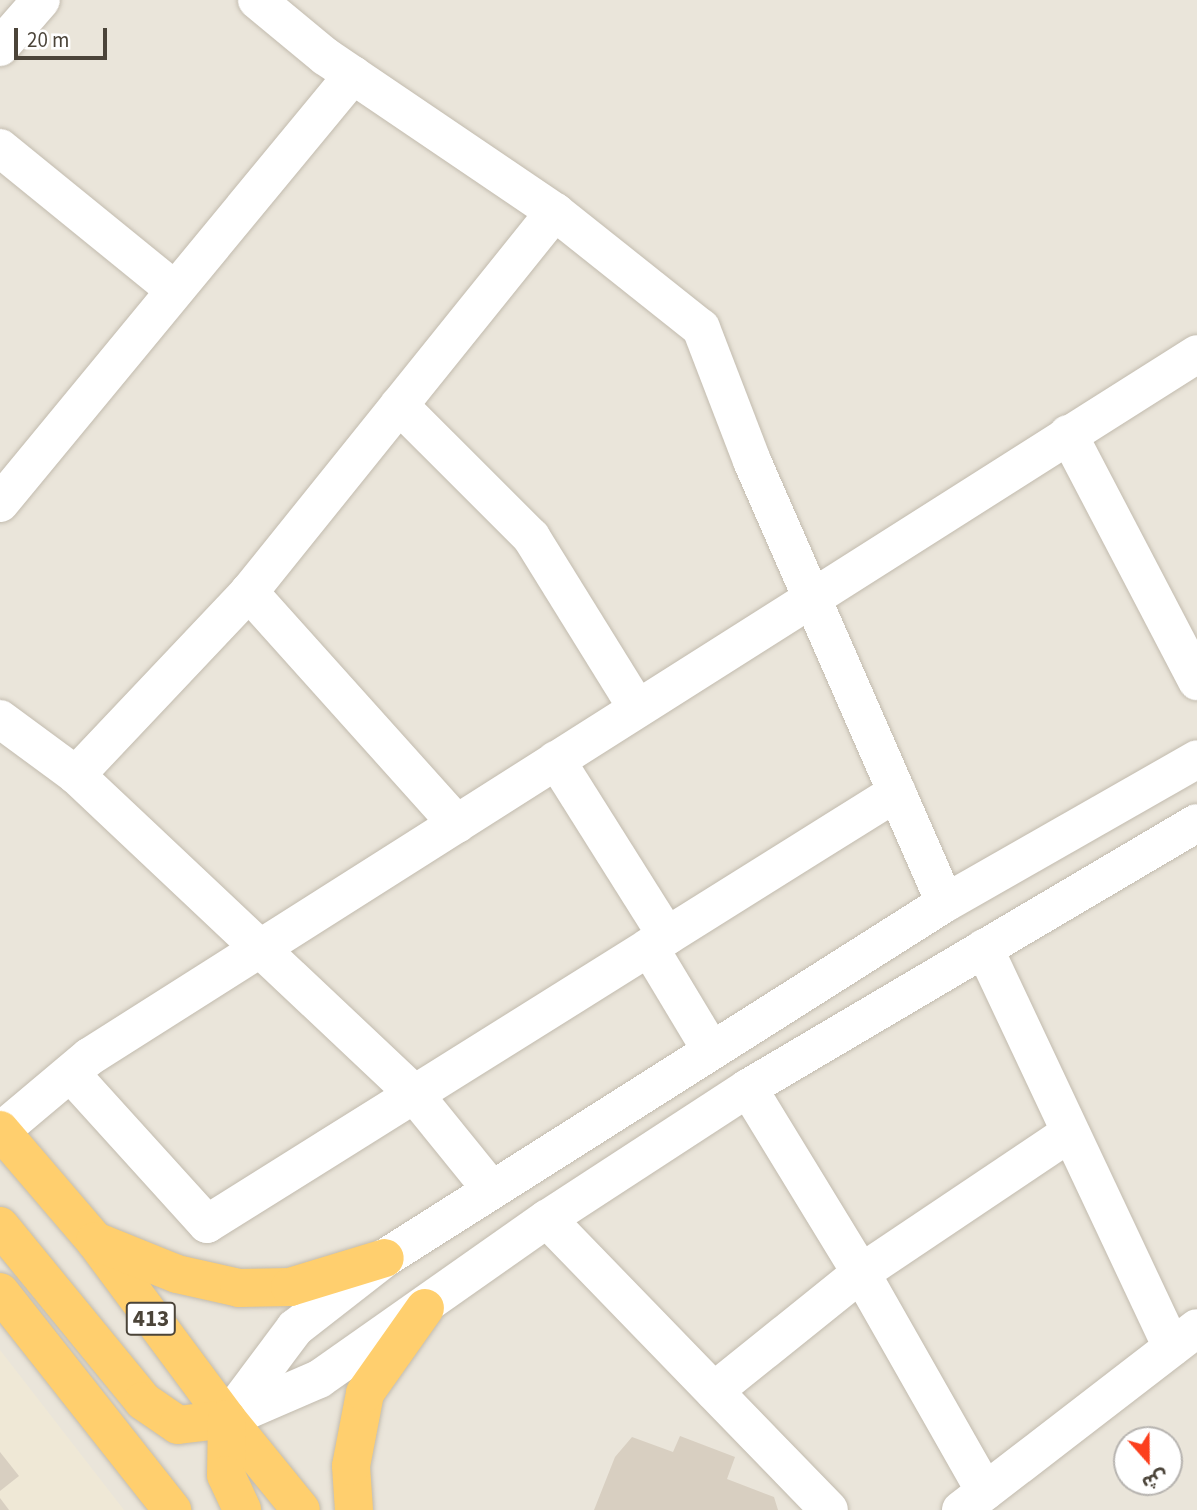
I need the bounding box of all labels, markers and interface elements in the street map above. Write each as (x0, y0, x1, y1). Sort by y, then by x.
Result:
scale bar (18, 14, 110, 58)
text: 20 m (27, 25, 69, 55)
road number: 413 (125, 1300, 177, 1338)
north arrow (1113, 1426, 1183, 1496)
text: ش (1138, 1462, 1172, 1496)

